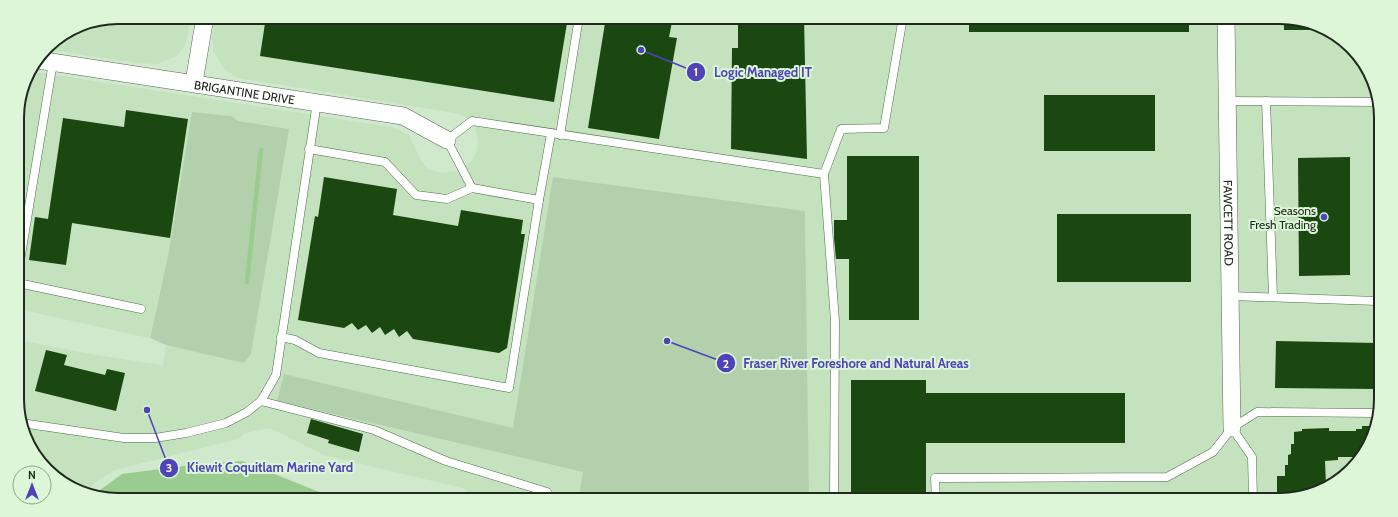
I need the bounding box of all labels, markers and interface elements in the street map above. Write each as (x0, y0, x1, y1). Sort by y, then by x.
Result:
callout: Logic Managed IT (686, 60, 819, 85)
text: 1 (694, 64, 698, 79)
text: Logic Managed IT (714, 64, 812, 80)
street label: BRIGANTINE DRIVE (193, 77, 296, 107)
street label: FAWCETT ROAD (1221, 180, 1237, 266)
place label: Seasons Fresh Trading (1250, 203, 1317, 232)
marker: Seasons Fresh Trading (1319, 212, 1329, 222)
callout: Fraser River Foreshore and Natural Areas (716, 351, 977, 376)
text: Fraser River Foreshore and Natural Areas (743, 355, 969, 371)
text: 2 (723, 356, 729, 371)
callout: Kiewit Coquitlam Marine Yard (159, 455, 361, 480)
text: Kiewit Coquitlam Marine Yard (187, 459, 353, 475)
text: 3 (166, 460, 172, 475)
north arrow (12, 465, 52, 505)
text: N (28, 468, 36, 482)

